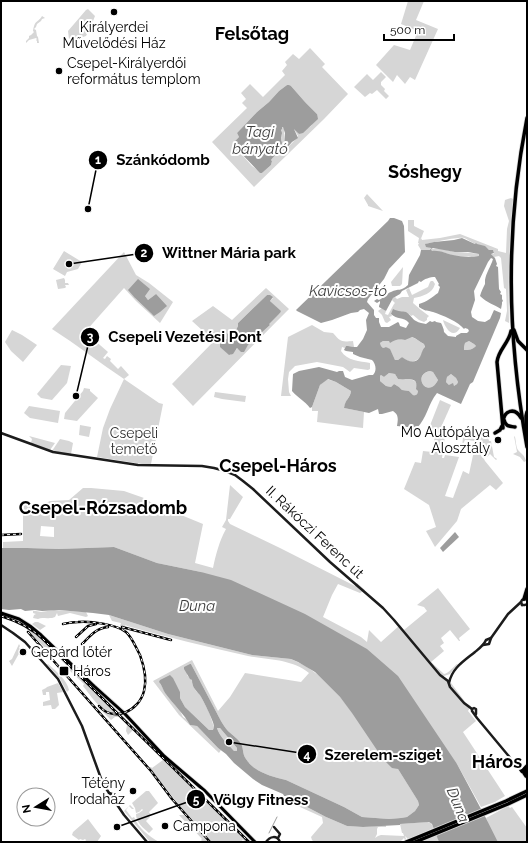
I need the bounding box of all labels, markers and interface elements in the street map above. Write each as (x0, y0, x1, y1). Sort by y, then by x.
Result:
marker: Királyerdei Művelődési Ház (109, 7, 119, 17)
scale bar (384, 16, 454, 42)
place label: Királyerdei Művelődési Ház (62, 19, 166, 51)
district label: Felsőtag (215, 23, 289, 44)
text: 500 m (390, 23, 425, 37)
place label: Csepel-Királyerdői református templom (67, 55, 201, 87)
marker: Csepel-Királyerdői református templom (54, 66, 64, 76)
water label: Tagi bányató (232, 123, 288, 158)
callout: Szánkódomb (88, 146, 218, 173)
text: Szánkódomb (116, 151, 210, 169)
text: 1 (95, 153, 101, 167)
district label: Sóshegy (388, 161, 462, 182)
callout: Wittner Mária park (134, 240, 304, 267)
text: Wittner Mária park (162, 244, 297, 262)
text: 2 (141, 246, 148, 260)
water label: Kavicsos-tó (309, 282, 387, 300)
callout: Csepeli Vezetési Pont (80, 323, 270, 350)
text: Csepeli Vezetési Pont (108, 328, 262, 346)
text: 3 (87, 330, 94, 344)
place label: M0 Autópálya Alosztály (401, 424, 490, 456)
park label: Csepeli temető (110, 425, 158, 457)
marker: M0 Autópálya Alosztály (493, 435, 503, 445)
district label: Csepel-Háros (219, 455, 337, 476)
street label: II. Rákóczi Ferenc út (263, 483, 367, 582)
district label: Csepel-Rózsadomb (19, 497, 187, 518)
water label: Duna (179, 597, 215, 615)
place label: Gepárd lőtér (31, 644, 112, 660)
marker: Gepárd lőtér (18, 647, 28, 657)
place label: Háros (73, 663, 111, 679)
marker: Háros (58, 665, 70, 677)
callout: Szerelem-sziget (297, 741, 450, 768)
text: Szerelem-sziget (325, 746, 442, 764)
text: 4 (304, 748, 311, 762)
district label: Háros (472, 751, 522, 772)
place label: Tétény Irodaház (69, 775, 125, 807)
water label: Duna (443, 785, 473, 825)
marker: Tétény Irodaház (128, 786, 138, 796)
callout: Völgy Fitness (186, 786, 317, 813)
north arrow (16, 787, 56, 827)
text: Völgy Fitness (213, 791, 309, 809)
text: 5 (193, 793, 200, 807)
text: N (19, 803, 34, 814)
place label: Campona (173, 818, 236, 834)
marker: Campona (160, 821, 170, 831)

